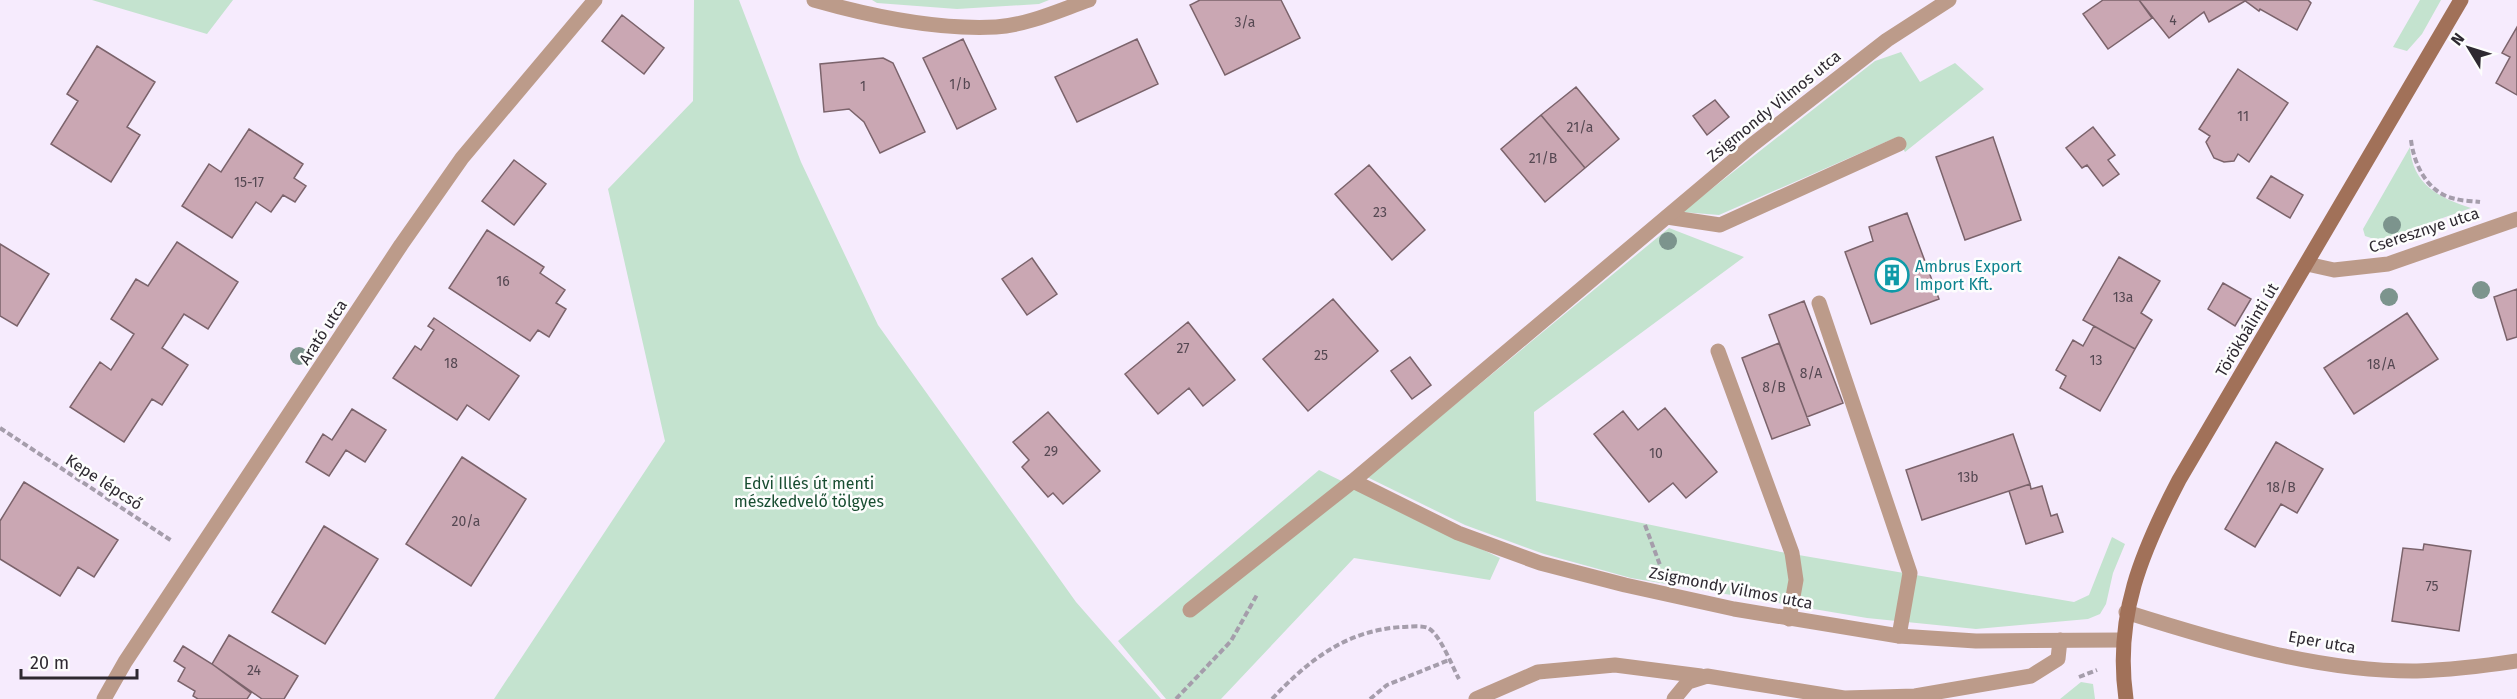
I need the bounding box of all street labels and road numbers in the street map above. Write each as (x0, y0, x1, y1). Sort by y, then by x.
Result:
street label: Zsigmondy Vilmos utca (1703, 46, 1845, 166)
street label: Cseresznye utca (2366, 203, 2482, 257)
street label: Törökbálinti út (2212, 279, 2283, 380)
street label: Arató utca (295, 296, 351, 368)
street label: Kepe lépcső (62, 450, 146, 514)
street label: Zsigmondy Vilmos utca (1647, 563, 1815, 613)
street label: Eper utca (2287, 627, 2357, 657)

